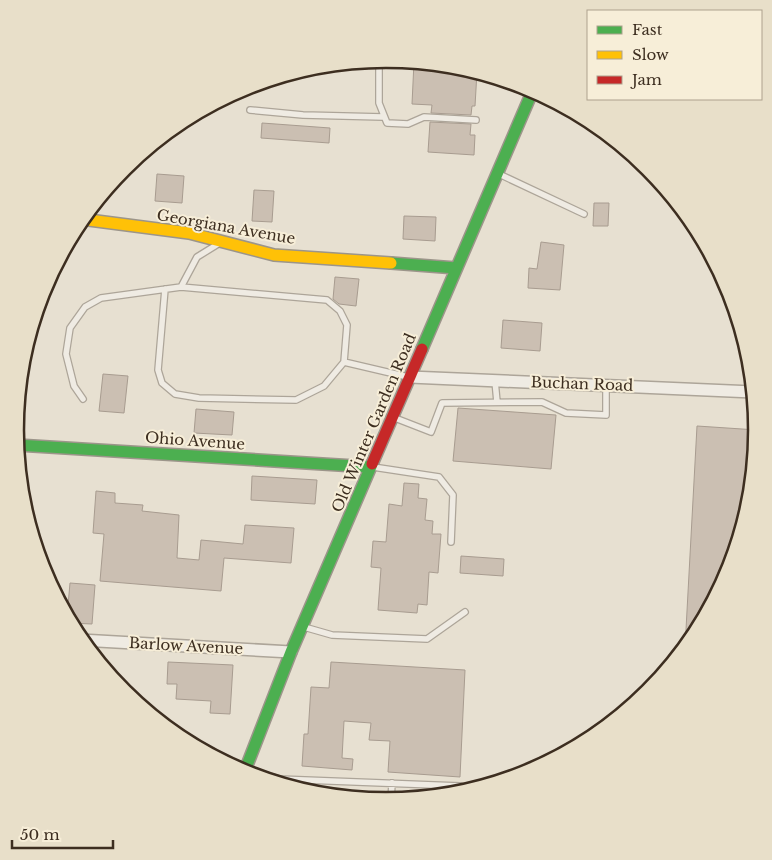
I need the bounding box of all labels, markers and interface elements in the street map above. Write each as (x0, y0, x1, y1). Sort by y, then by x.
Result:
legend (587, 10, 762, 100)
text: Fast (632, 20, 663, 39)
text: Slow (632, 45, 669, 64)
text: Jam (630, 70, 662, 89)
street label: Georgiana Avenue (155, 205, 297, 248)
street label: Old Winter Garden Road (327, 330, 420, 515)
street label: Buchan Road (530, 372, 634, 395)
street label: Ohio Avenue (144, 428, 246, 453)
street label: Barlow Avenue (128, 633, 244, 658)
scale bar (12, 818, 114, 850)
text: 50 m (20, 825, 60, 844)

